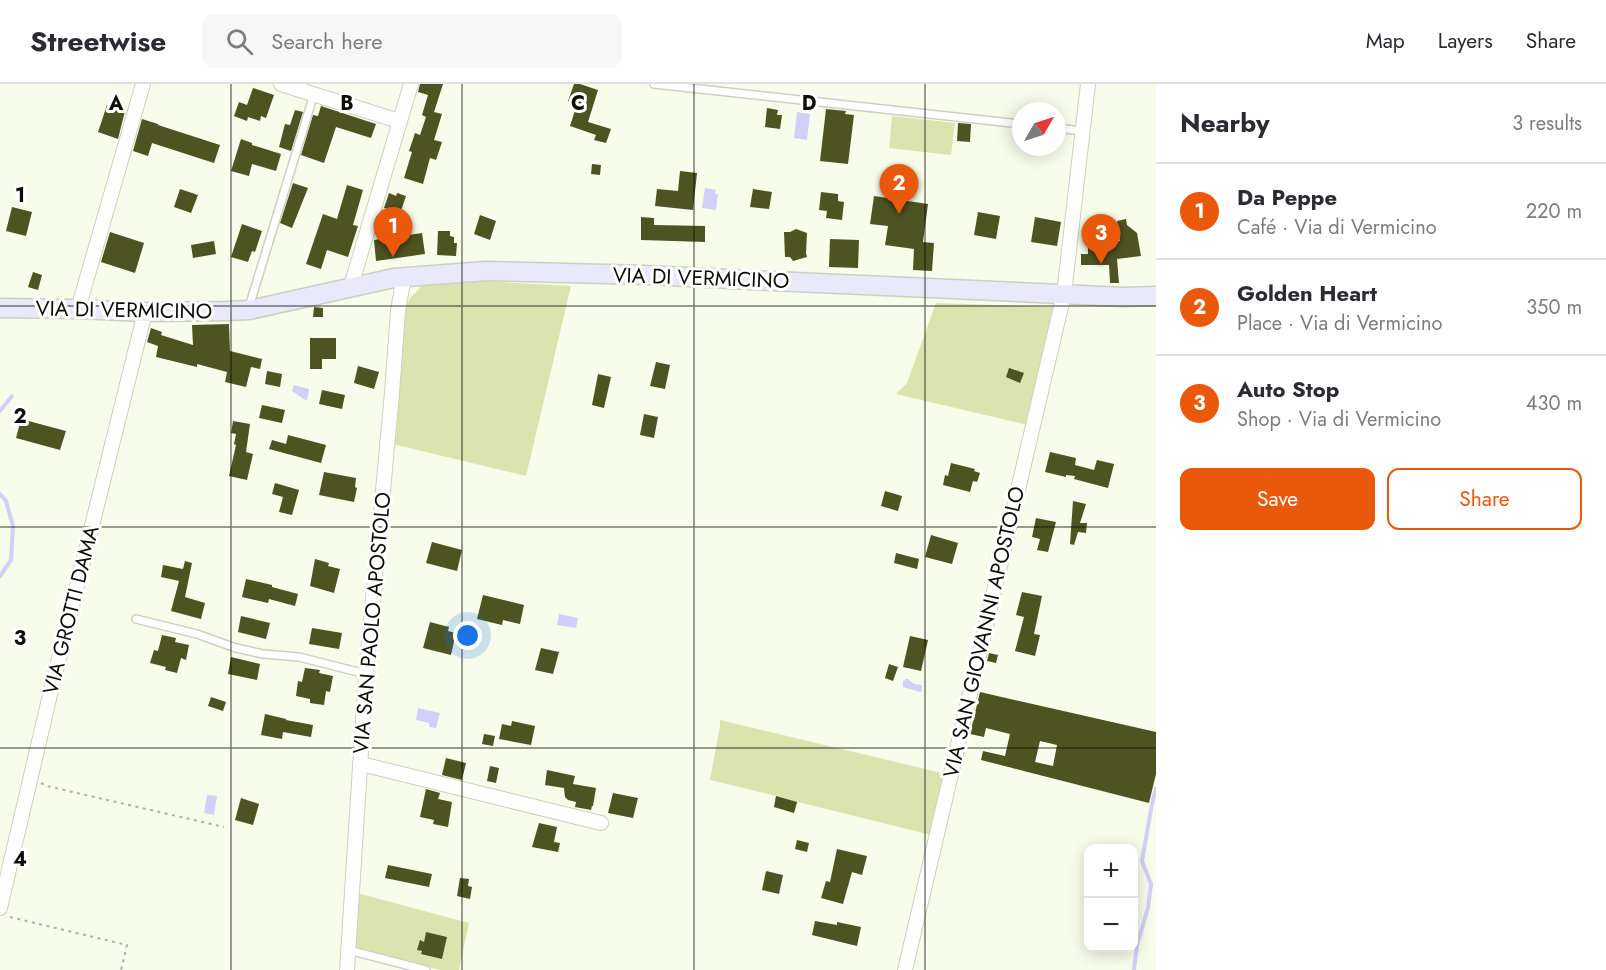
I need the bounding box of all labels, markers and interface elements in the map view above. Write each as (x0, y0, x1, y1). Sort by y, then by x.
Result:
search box (202, 14, 622, 68)
text: Streetwise (30, 21, 166, 62)
icon: search (223, 25, 256, 58)
text: Search here (271, 25, 383, 57)
text: Map (1366, 26, 1405, 56)
text: Layers (1438, 26, 1493, 56)
text: Share (1526, 26, 1576, 56)
text: A (108, 89, 124, 118)
text: B (340, 89, 354, 118)
text: C (571, 89, 585, 118)
text: D (802, 89, 816, 118)
north arrow (1012, 102, 1066, 156)
text: Nearby (1180, 104, 1269, 142)
text: 3 results (1512, 109, 1582, 138)
pin: 2 (880, 164, 918, 214)
text: 1 (15, 181, 25, 210)
text: Da Peppe (1237, 181, 1337, 213)
text: 1 (1194, 197, 1205, 226)
text: 220 m (1526, 197, 1582, 226)
pin: 1 (374, 208, 412, 257)
text: Café · Via di Vermicino (1237, 213, 1437, 242)
pin: 3 (1082, 214, 1120, 264)
street label: VIA DI VERMICINO (612, 260, 790, 296)
text: Golden Heart (1237, 277, 1377, 309)
street label: VIA DI VERMICINO (35, 293, 213, 327)
text: 2 (1193, 293, 1206, 322)
text: 350 m (1526, 293, 1582, 322)
text: Place · Via di Vermicino (1237, 309, 1442, 338)
text: Auto Stop (1237, 373, 1339, 405)
text: 3 (1193, 389, 1206, 418)
text: 430 m (1526, 389, 1582, 418)
text: 2 (13, 402, 27, 431)
text: Shop · Via di Vermicino (1237, 405, 1441, 434)
button: Save (1180, 468, 1375, 530)
button: Share (1387, 468, 1582, 530)
street label: VIA SAN GIOVANNI APOSTOLO (936, 483, 1032, 781)
street label: VIA SAN PAOLO APOSTOLO (346, 491, 398, 755)
street label: VIA GROTTI DAMA (36, 522, 107, 698)
your location (453, 621, 482, 650)
text: 3 (14, 624, 26, 653)
map controls (1084, 844, 1138, 952)
button: + (1084, 844, 1138, 898)
text: 4 (13, 845, 27, 874)
button: − (1084, 898, 1138, 952)

